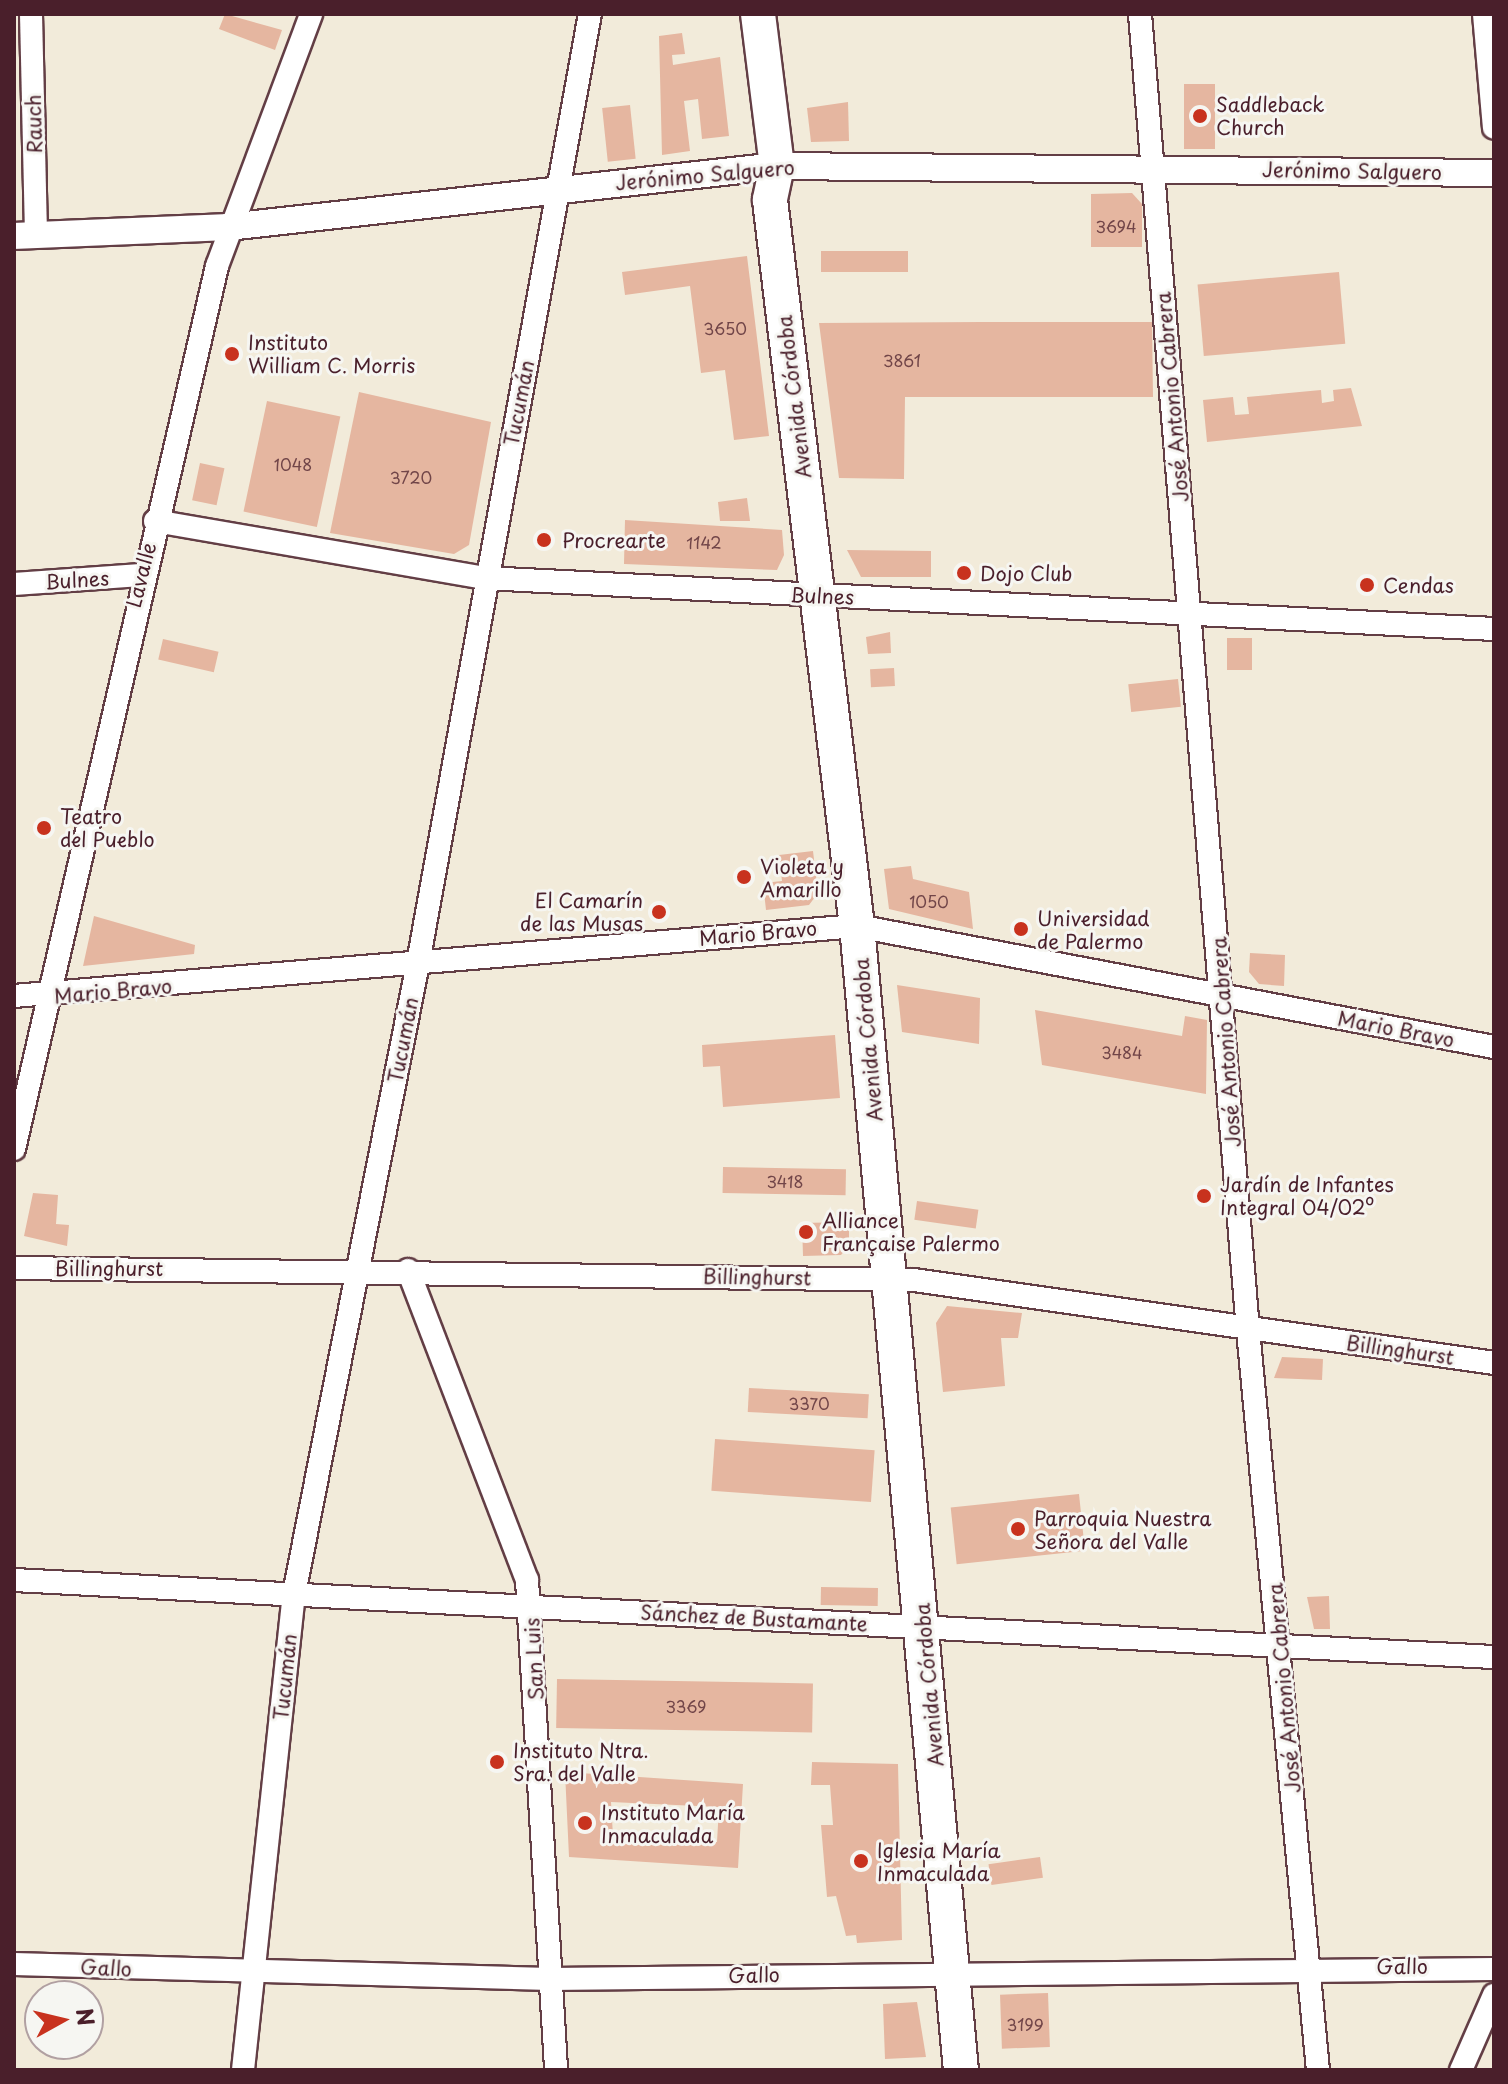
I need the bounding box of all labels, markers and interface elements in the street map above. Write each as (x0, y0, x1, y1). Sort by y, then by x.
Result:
place label: Saddleback Church (1216, 92, 1324, 139)
street label: Rauch (21, 94, 47, 154)
marker: Saddleback Church (1191, 107, 1209, 125)
street label: Jerónimo Salguero (614, 155, 796, 195)
street label: Jerónimo Salguero (1262, 157, 1442, 185)
house number: 3694 (1096, 216, 1136, 236)
street label: José Antonio Cabrera (1151, 291, 1193, 503)
street label: Avenida Córdoba (772, 314, 816, 480)
house number: 3650 (703, 318, 747, 338)
place label: Instituto William C. Morris (248, 330, 417, 377)
marker: Instituto William C. Morris (223, 345, 241, 363)
house number: 3861 (883, 350, 921, 370)
street label: Tucumán (499, 358, 539, 448)
house number: 1048 (274, 454, 312, 474)
house number: 3720 (390, 467, 432, 487)
place label: Procrearte (562, 528, 666, 552)
marker: Procrearte (533, 529, 555, 551)
house number: 1142 (686, 532, 722, 552)
street label: Lavalle (121, 540, 161, 610)
place label: Dojo Club (980, 561, 1073, 585)
marker: Dojo Club (955, 564, 973, 582)
street label: Bulnes (44, 566, 110, 594)
place label: Cendas (1383, 573, 1454, 597)
marker: Cendas (1358, 576, 1376, 594)
street label: Bulnes (789, 583, 855, 609)
place label: Teatro del Pueblo (60, 804, 157, 851)
marker: Teatro del Pueblo (35, 819, 53, 837)
place label: Violeta y Amarillo (760, 854, 845, 901)
marker: Violeta y Amarillo (735, 868, 753, 886)
place label: El Camarín de las Musas (520, 888, 643, 935)
house number: 1050 (909, 891, 949, 911)
marker: El Camarín de las Musas (650, 903, 668, 921)
place label: Universidad de Palermo (1037, 906, 1150, 953)
street label: Mario Bravo (698, 916, 818, 950)
marker: Universidad de Palermo (1012, 920, 1030, 938)
street label: José Antonio Cabrera (1207, 936, 1245, 1148)
street label: Avenida Córdoba (849, 957, 887, 1123)
street label: Mario Bravo (53, 974, 173, 1008)
street label: Tucumán (383, 995, 423, 1085)
street label: Mario Bravo (1336, 1006, 1456, 1052)
house number: 3484 (1101, 1042, 1143, 1062)
house number: 3418 (766, 1171, 804, 1191)
place label: Jardín de Infantes Integral 04/02º (1220, 1172, 1394, 1219)
marker: Jardín de Infantes Integral 04/02º (1195, 1187, 1213, 1205)
place label: Alliance Française Palermo (822, 1208, 1001, 1255)
marker: Alliance Française Palermo (797, 1223, 815, 1241)
street label: Billinghurst (55, 1256, 163, 1280)
street label: Billinghurst (703, 1264, 811, 1290)
street label: Billinghurst (1345, 1331, 1455, 1369)
house number: 3370 (788, 1393, 830, 1413)
place label: Parroquia Nuestra Señora del Valle (1034, 1506, 1211, 1553)
marker: Parroquia Nuestra Señora del Valle (1009, 1520, 1027, 1538)
street label: José Antonio Cabrera (1263, 1582, 1305, 1794)
street label: Sánchez de Bustamante (638, 1600, 870, 1636)
street label: Avenida Córdoba (910, 1602, 948, 1768)
street label: San Luis (520, 1618, 548, 1700)
street label: Tucumán (269, 1633, 301, 1721)
house number: 3369 (666, 1696, 706, 1716)
place label: Instituto Ntra. Sra. del Valle (513, 1738, 649, 1785)
marker: Instituto Ntra. Sra. del Valle (488, 1753, 506, 1771)
place label: Instituto María Inmaculada (601, 1800, 747, 1847)
marker: Instituto María Inmaculada (576, 1814, 594, 1832)
place label: Iglesia María Inmaculada (877, 1838, 1002, 1885)
marker: Iglesia María Inmaculada (852, 1852, 870, 1870)
street label: Gallo (1376, 1954, 1428, 1978)
street label: Gallo (80, 1955, 132, 1981)
street label: Gallo (728, 1963, 780, 1987)
north arrow (24, 1980, 104, 2060)
text: N (69, 2006, 104, 2028)
house number: 3199 (1006, 2014, 1044, 2034)

